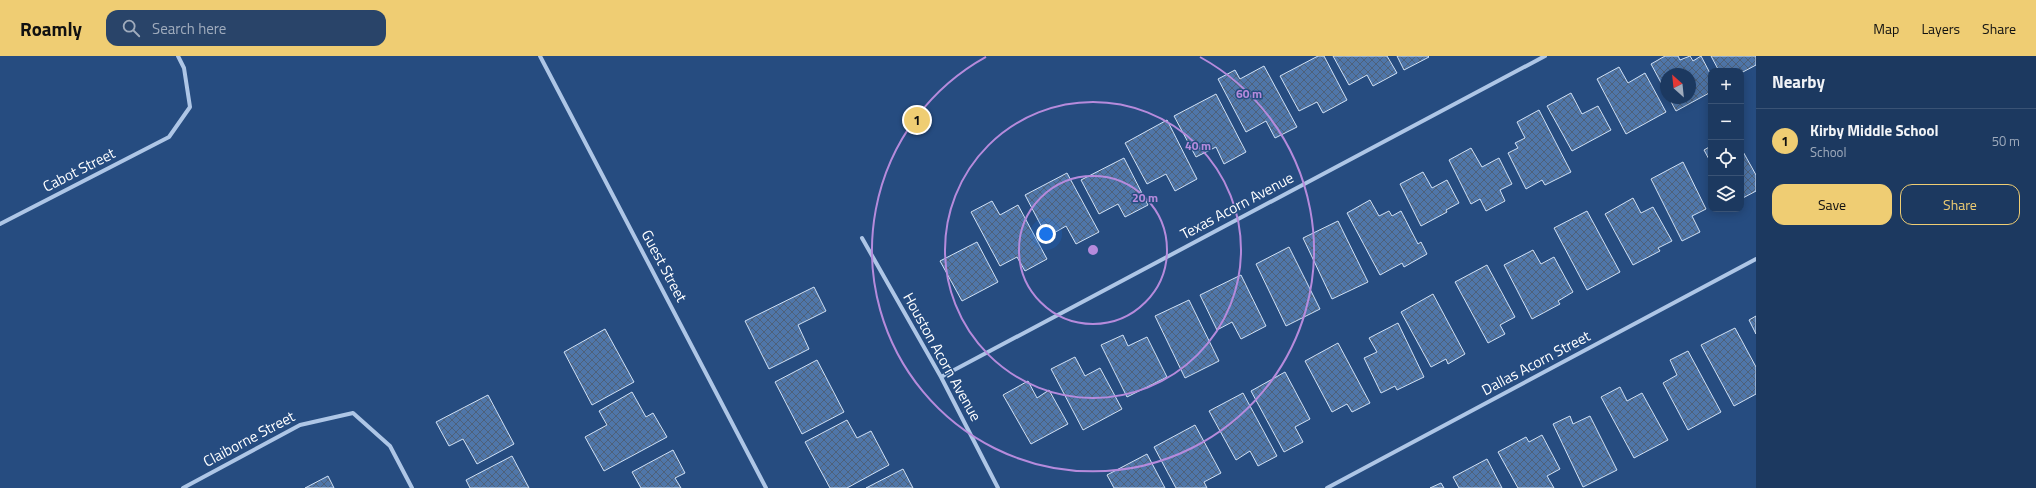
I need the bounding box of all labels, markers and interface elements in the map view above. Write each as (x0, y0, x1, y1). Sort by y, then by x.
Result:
search box (106, 10, 386, 46)
text: Roamly (20, 14, 82, 43)
icon: search (120, 17, 142, 39)
text: Search here (152, 17, 226, 40)
text: Map (1873, 18, 1899, 39)
text: Layers (1921, 18, 1960, 39)
text: Share (1982, 18, 2016, 39)
north arrow (1660, 68, 1696, 104)
map controls (1708, 68, 1744, 212)
button: + (1708, 68, 1744, 104)
text: Nearby (1772, 69, 1825, 95)
text: 60 m (1236, 84, 1262, 103)
button: − (1708, 104, 1744, 140)
pin: 1 (904, 105, 930, 135)
text: Kirby Middle School (1810, 119, 1939, 142)
text: 1 (1781, 131, 1789, 151)
text: 50 m (1992, 131, 2020, 151)
text: 40 m (1185, 136, 1211, 155)
button: locate (1708, 140, 1744, 176)
street label: Cabot Street (39, 141, 120, 198)
text: School (1810, 142, 1846, 162)
street label: Texas Acorn Avenue (1176, 166, 1297, 245)
button: layers (1708, 176, 1744, 212)
button: Save (1772, 184, 1892, 225)
button: Share (1900, 184, 2020, 225)
text: 20 m (1132, 188, 1158, 207)
your location (1036, 224, 1056, 244)
street label: Guest Street (636, 225, 693, 307)
centre of rings (1086, 243, 1100, 257)
street label: Houston Acorn Avenue (897, 288, 987, 425)
street label: Dallas Acorn Street (1477, 324, 1595, 401)
street label: Claiborne Street (199, 404, 299, 472)

